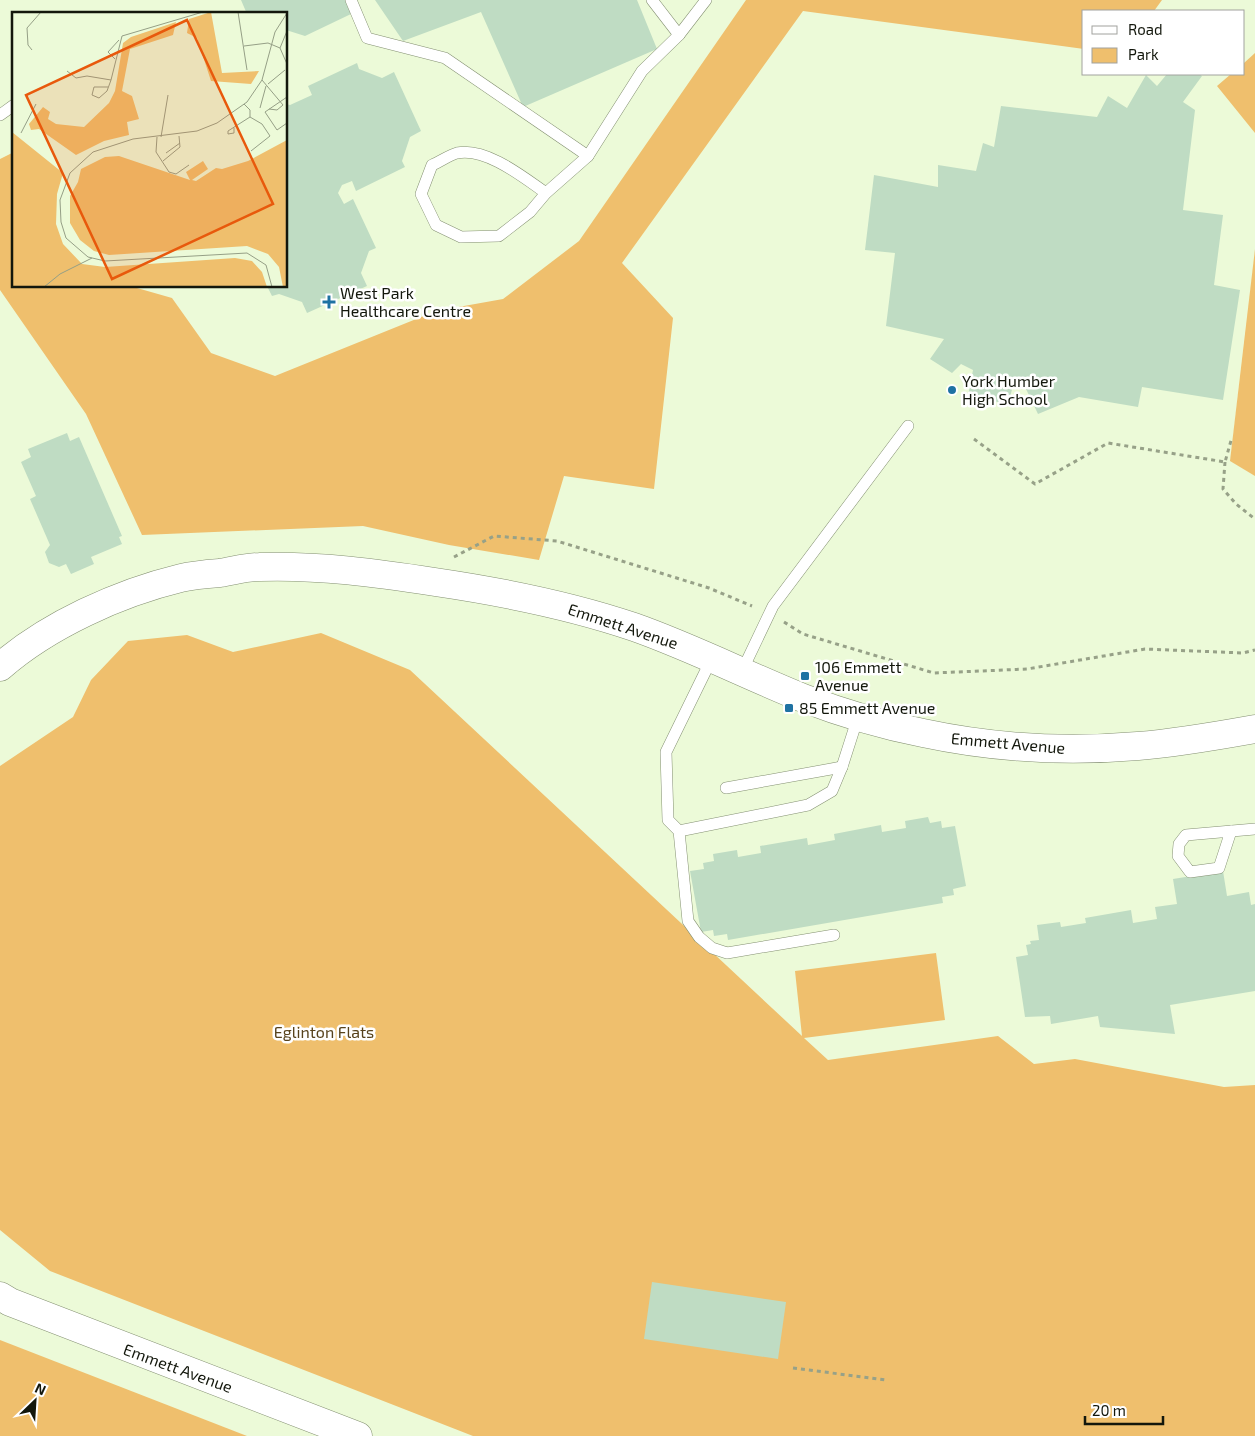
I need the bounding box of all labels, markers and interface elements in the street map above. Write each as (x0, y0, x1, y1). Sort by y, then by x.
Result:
legend (1082, 10, 1245, 75)
inset map (12, 12, 288, 288)
text: Road (1128, 20, 1163, 38)
text: Park (1128, 45, 1159, 63)
place label: West Park Healthcare Centre (340, 283, 471, 320)
marker: West Park Healthcare Centre (322, 295, 336, 309)
place label: York Humber High School (962, 371, 1056, 408)
marker: York Humber High School (946, 384, 958, 396)
street label: Emmett Avenue (566, 599, 681, 652)
place label: 106 Emmett Avenue (815, 657, 902, 694)
marker: 106 Emmett Avenue (799, 670, 811, 682)
place label: 85 Emmett Avenue (799, 698, 935, 717)
marker: 85 Emmett Avenue (783, 702, 795, 714)
street label: Emmett Avenue (950, 728, 1066, 757)
park label: Eglinton Flats (274, 1022, 374, 1041)
street label: Emmett Avenue (121, 1339, 235, 1396)
north arrow (10, 1376, 60, 1426)
text: N (33, 1379, 49, 1399)
scale bar (1085, 1394, 1162, 1426)
text: 20 m (1092, 1401, 1126, 1419)

